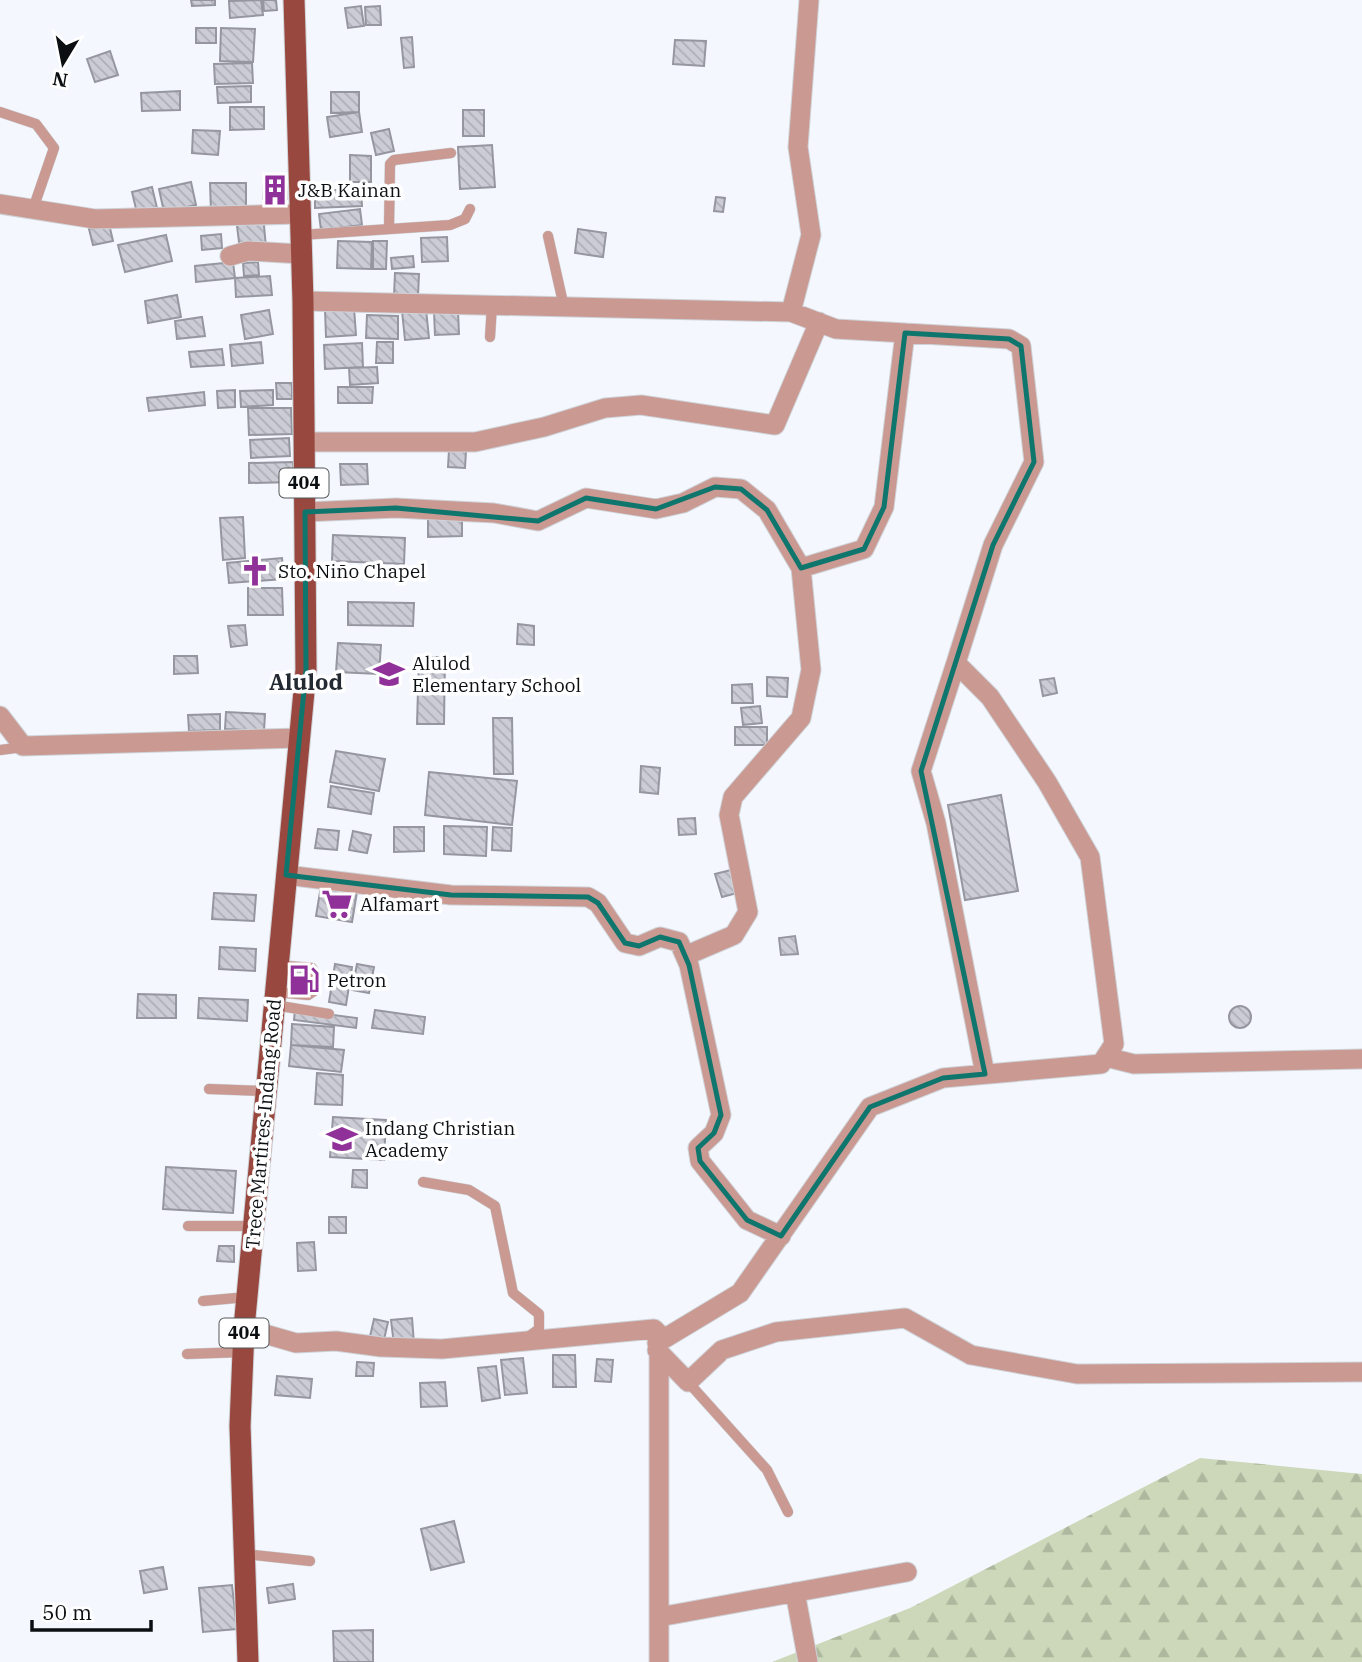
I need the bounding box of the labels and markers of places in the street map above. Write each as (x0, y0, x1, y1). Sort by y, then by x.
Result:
building icon: J&B Kainan (258, 173, 292, 207)
place label: J&B Kainan (298, 178, 401, 202)
church icon: Sto. Niño Chapel (238, 554, 272, 588)
place label: Sto. Niño Chapel (278, 559, 426, 583)
place label: Alulod Elementary School (412, 651, 582, 697)
school or university icon: Alulod Elementary School (372, 657, 406, 691)
supermarket icon: Alfamart (320, 887, 354, 921)
place label: Alfamart (360, 892, 440, 916)
fuel station icon: Petron (287, 963, 321, 997)
place label: Petron (327, 968, 387, 992)
place label: Indang Christian Academy (365, 1116, 515, 1162)
school or university icon: Indang Christian Academy (325, 1122, 359, 1156)

